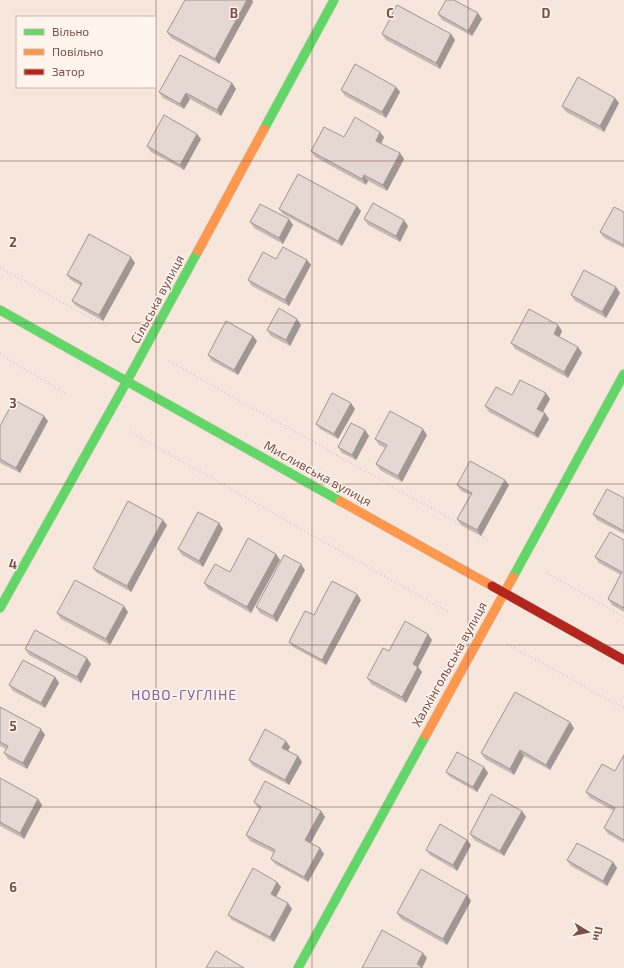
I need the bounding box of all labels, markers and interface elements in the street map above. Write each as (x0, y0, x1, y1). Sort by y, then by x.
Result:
text: B (230, 5, 238, 21)
text: C (386, 5, 394, 21)
text: D (542, 5, 551, 21)
legend (16, 16, 156, 88)
text: Вільно (52, 24, 89, 38)
text: Повільно (52, 44, 103, 58)
text: Затор (52, 64, 85, 78)
text: 2 (9, 234, 17, 250)
street label: Сільська вулиця (127, 252, 187, 346)
text: 3 (9, 395, 17, 411)
street label: Мисливська вулиця (261, 437, 375, 509)
text: 4 (9, 556, 17, 572)
street label: Халхінгольська вулиця (408, 599, 490, 729)
district label: НОВО-ГУГЛІНЕ (131, 686, 237, 703)
text: 5 (9, 718, 17, 734)
text: 6 (9, 879, 17, 895)
north arrow (568, 912, 608, 952)
text: Пн (591, 926, 606, 942)

